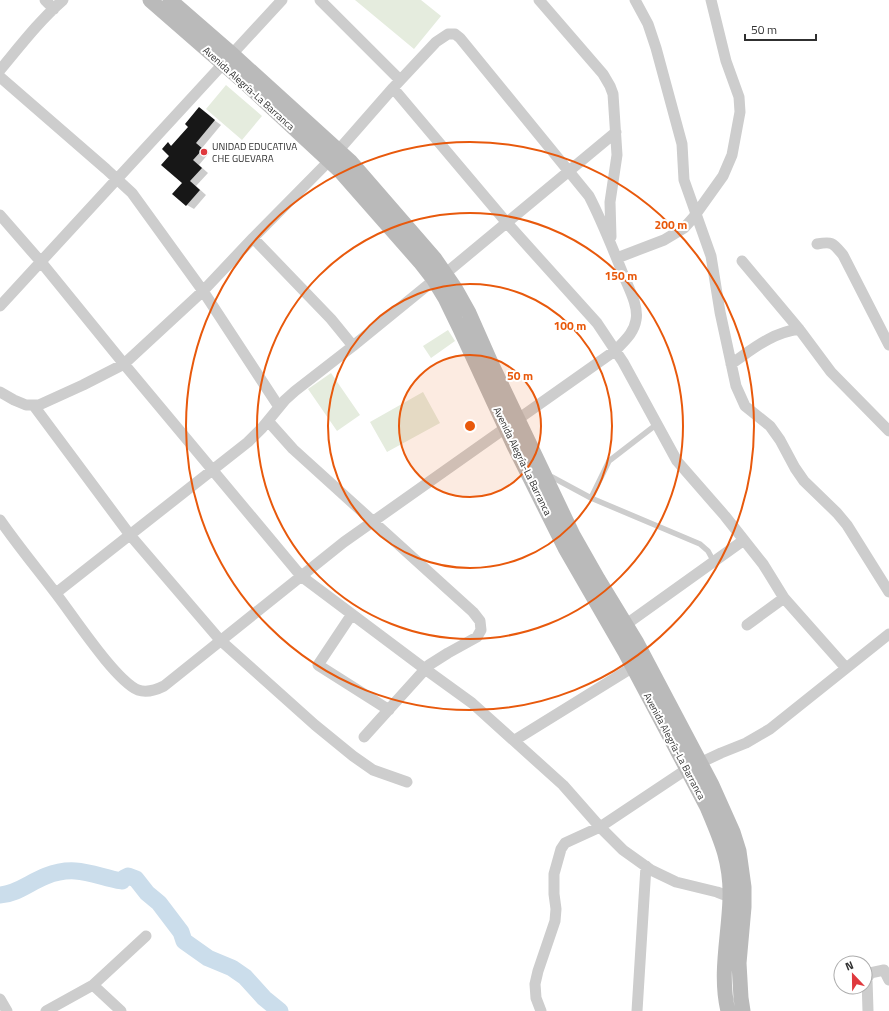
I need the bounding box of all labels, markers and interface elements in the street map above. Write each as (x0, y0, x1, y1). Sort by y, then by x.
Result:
scale bar (745, 16, 816, 42)
text: 50 m (751, 20, 777, 39)
street label: Avenida Alegría-La Barranca (199, 43, 298, 134)
place label: UNIDAD EDUCATIVA CHE GUEVARA (212, 139, 297, 166)
marker: UNIDAD EDUCATIVA CHE GUEVARA (199, 147, 209, 157)
text: 200 m (655, 215, 687, 234)
text: 150 m (605, 266, 637, 285)
text: 100 m (554, 316, 586, 335)
text: 50 m (507, 366, 533, 385)
street label: Avenida Alegría-La Barranca (490, 404, 555, 518)
centre of rings (463, 419, 477, 433)
street label: Avenida Alegría-La Barranca (640, 690, 709, 802)
north arrow (833, 955, 873, 995)
text: N (843, 957, 856, 975)

